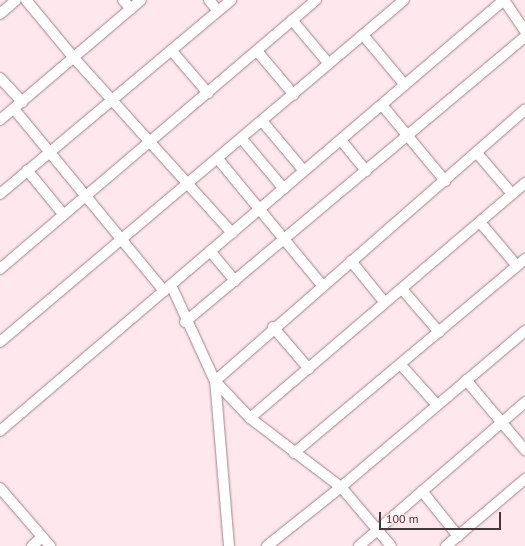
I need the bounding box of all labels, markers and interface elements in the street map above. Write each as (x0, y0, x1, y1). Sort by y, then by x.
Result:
scale bar (381, 504, 503, 530)
text: 100 m (386, 511, 419, 526)

